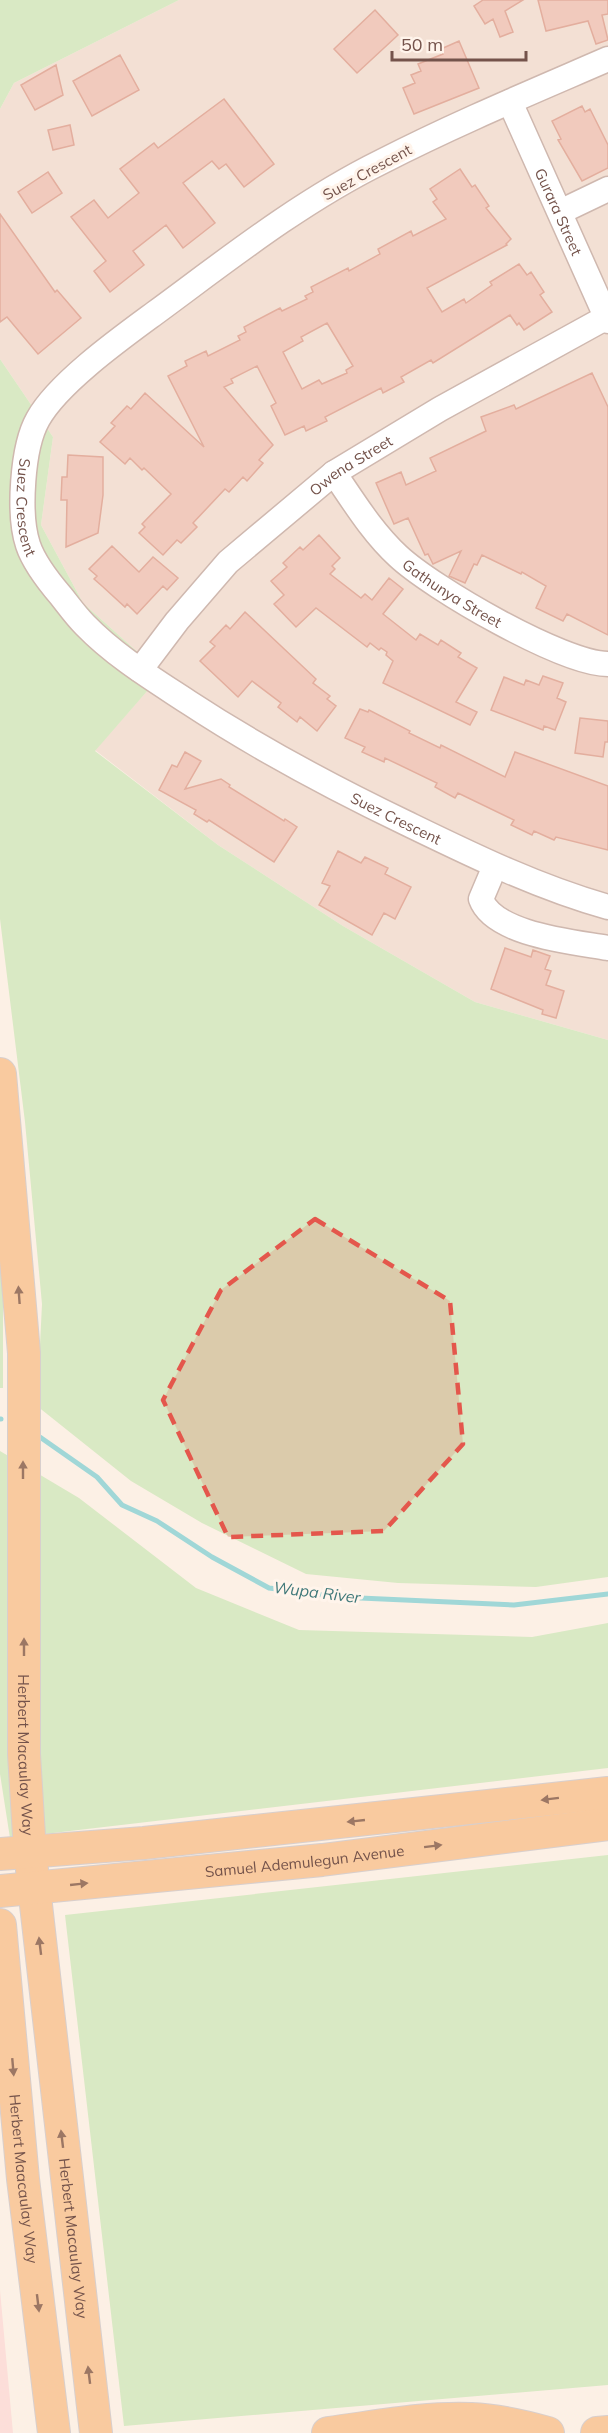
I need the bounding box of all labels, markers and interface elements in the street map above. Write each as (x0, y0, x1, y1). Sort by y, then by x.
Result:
scale bar (392, 24, 526, 62)
text: 50 m (401, 33, 443, 56)
street label: Suez Crescent (319, 140, 415, 204)
street label: Gurara Street (531, 165, 587, 258)
street label: Owena Street (305, 431, 396, 499)
street label: Suez Crescent (13, 457, 41, 559)
street label: Gathunya Street (399, 554, 505, 631)
street label: Suez Crescent (348, 788, 445, 848)
one-way arrow (15, 1285, 24, 1304)
one-way arrow (18, 1461, 28, 1480)
water label: Wupa River (272, 1577, 363, 1607)
one-way arrow (19, 1637, 28, 1656)
street label: Herbert Macaulay Way (14, 1674, 38, 1836)
one-way arrow (540, 1795, 559, 1804)
one-way arrow (347, 1816, 366, 1826)
street label: Samuel Ademulegun Avenue (204, 1840, 405, 1881)
one-way arrow (424, 1841, 443, 1851)
one-way arrow (70, 1879, 89, 1888)
one-way arrow (35, 1936, 45, 1955)
one-way arrow (8, 2058, 18, 2077)
street label: Herbert Maacaulay Way (6, 2093, 43, 2265)
one-way arrow (57, 2130, 67, 2149)
street label: Herbert Macaulay Way (55, 2157, 92, 2320)
one-way arrow (34, 2293, 43, 2312)
one-way arrow (84, 2365, 94, 2384)

